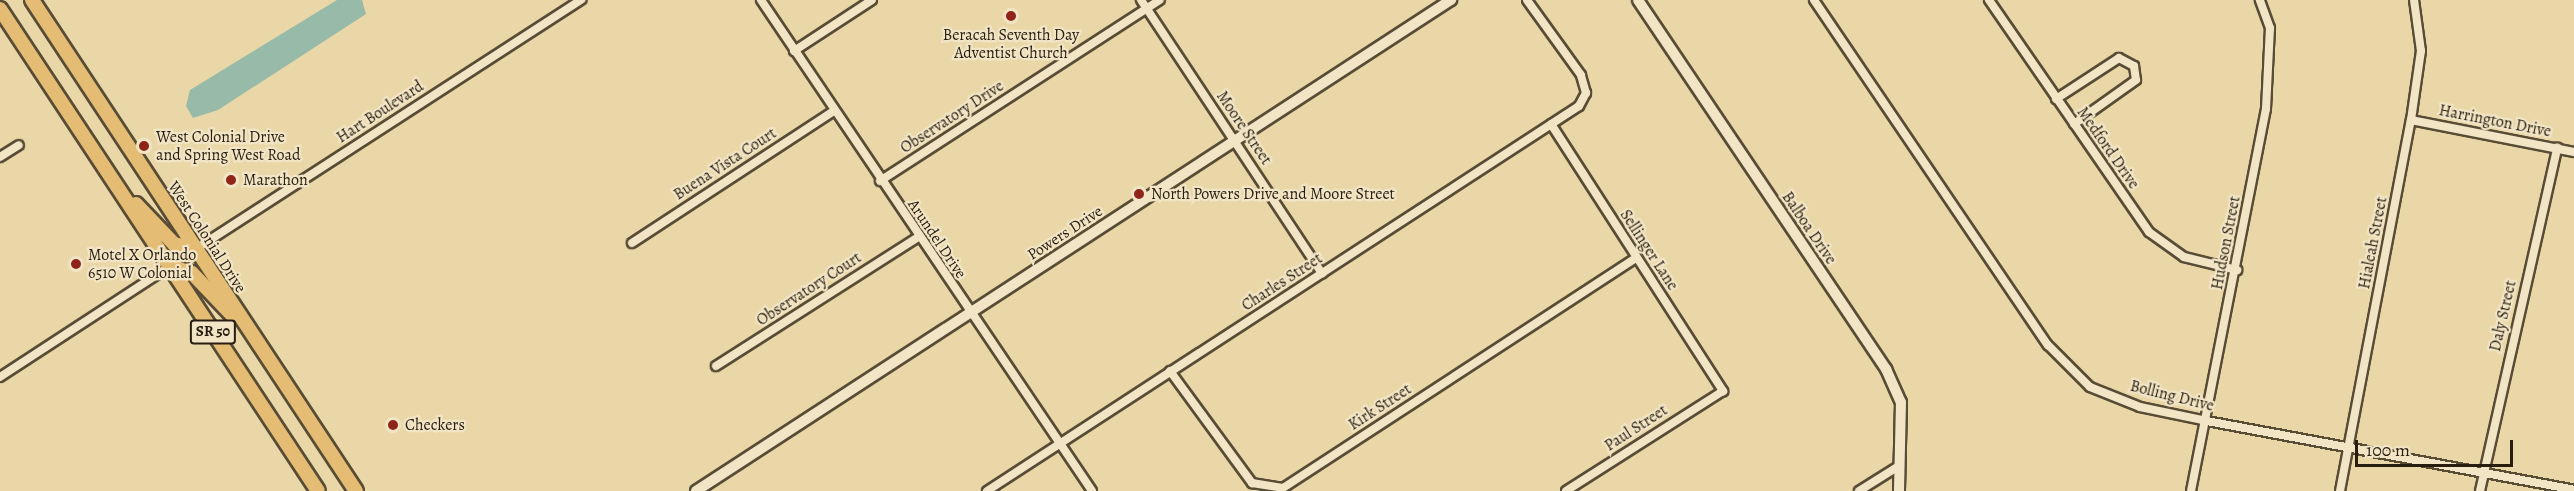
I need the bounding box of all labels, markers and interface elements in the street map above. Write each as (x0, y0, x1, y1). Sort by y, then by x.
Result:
marker: Beracah Seventh Day Adventist Church (1004, 9, 1018, 23)
place label: Beracah Seventh Day Adventist Church (943, 25, 1079, 63)
street label: Observatory Drive (897, 76, 1007, 158)
street label: Hart Boulevard (333, 77, 427, 147)
street label: Moore Street (1212, 87, 1276, 169)
street label: Harrington Drive (2437, 101, 2553, 141)
street label: Medford Drive (2073, 103, 2143, 193)
street label: Buena Vista Court (670, 124, 780, 204)
place label: West Colonial Drive and Spring West Road (156, 127, 301, 165)
marker: West Colonial Drive and Spring West Road (137, 139, 151, 153)
place label: Marathon (243, 170, 308, 190)
marker: Marathon (224, 173, 238, 187)
street label: West Colonial Drive (164, 178, 250, 296)
place label: North Powers Drive and Moore Street (1151, 184, 1395, 204)
marker: North Powers Drive and Moore Street (1132, 187, 1146, 201)
street label: Balboa Drive (1778, 188, 1840, 268)
street label: Hudson Street (2208, 195, 2244, 291)
street label: Hialeah Street (2355, 195, 2391, 291)
street label: Arundel Drive (904, 196, 970, 282)
street label: Powers Drive (1024, 202, 1106, 264)
street label: Sellinger Lane (1616, 206, 1682, 294)
place label: Motel X Orlando 6510 W Colonial (88, 245, 196, 283)
street label: Observatory Court (753, 248, 865, 330)
street label: Charles Street (1238, 249, 1326, 315)
marker: Motel X Orlando 6510 W Colonial (69, 257, 83, 271)
street label: Daly Street (2486, 279, 2520, 353)
road number: SR 50 (189, 320, 237, 344)
street label: Bolling Drive (2128, 376, 2216, 416)
street label: Kirk Street (1345, 380, 1415, 434)
street label: Paul Street (1601, 401, 1671, 455)
place label: Checkers (405, 415, 465, 435)
marker: Checkers (386, 418, 400, 432)
scale bar (2358, 428, 2516, 466)
text: 100 m (2366, 438, 2410, 462)

